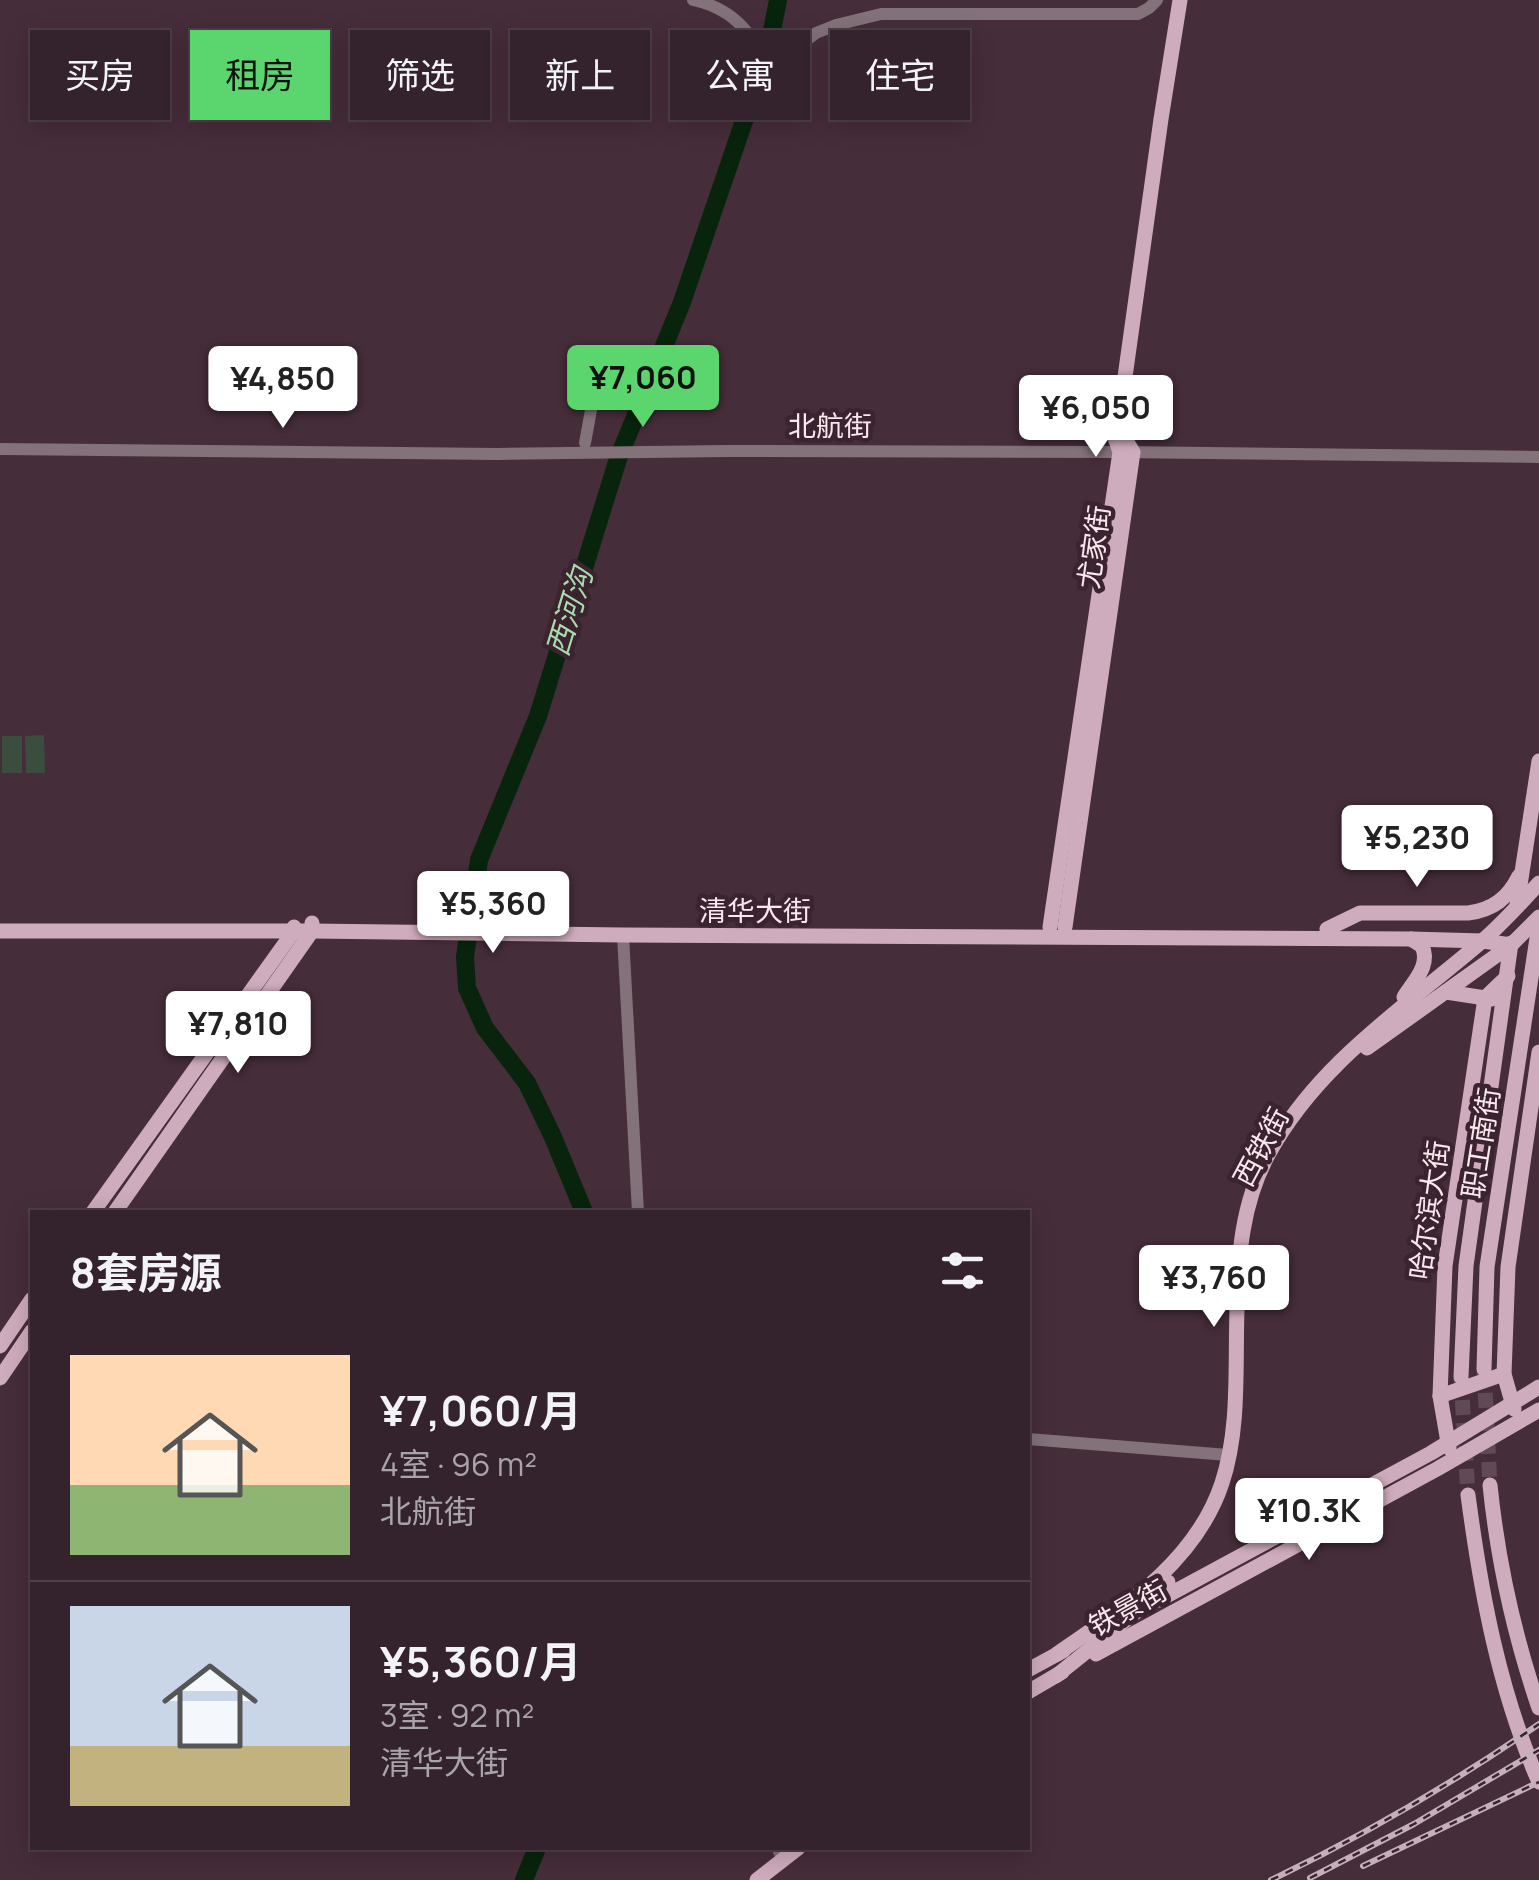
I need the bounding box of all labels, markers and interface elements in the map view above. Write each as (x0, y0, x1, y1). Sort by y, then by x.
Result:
chip: 买房 (30, 30, 170, 120)
chip: 租房 (190, 30, 330, 120)
chip: 筛选 (350, 30, 490, 120)
chip: 新上 (510, 30, 650, 120)
chip: 公寓 (670, 30, 810, 120)
chip: 住宅 (830, 30, 970, 120)
pin: ¥7,060 (562, 345, 724, 430)
pin: ¥4,850 (202, 346, 364, 431)
text: ¥7,060 (589, 355, 697, 399)
text: ¥4,850 (230, 356, 336, 400)
pin: ¥6,050 (1015, 375, 1177, 460)
text: ¥6,050 (1041, 385, 1151, 429)
street label: 北航街 (788, 406, 872, 444)
street label: 尤家街 (1068, 503, 1118, 591)
water label: 西河沟 (536, 560, 602, 661)
pin: ¥5,230 (1336, 805, 1498, 890)
text: ¥5,230 (1364, 815, 1470, 859)
pin: ¥5,360 (412, 871, 574, 956)
text: ¥5,360 (439, 881, 547, 925)
street label: 清华大街 (699, 891, 811, 929)
pin: ¥7,810 (157, 991, 319, 1076)
text: ¥7,810 (188, 1001, 288, 1045)
street label: 职工南街 (1452, 1085, 1508, 1201)
street label: 西铁街 (1224, 1101, 1297, 1193)
street label: 哈尔滨大街 (1399, 1138, 1457, 1282)
text: 8套房源 (70, 1243, 222, 1301)
icon: filters (935, 1243, 990, 1298)
pin: ¥3,760 (1133, 1245, 1295, 1330)
text: ¥3,760 (1161, 1255, 1267, 1299)
text: ¥7,060/月 (380, 1381, 582, 1439)
icon: home (150, 1395, 270, 1515)
text: 4室 · 96 m² (380, 1442, 537, 1486)
pin: ¥10.3K (1228, 1478, 1390, 1563)
text: ¥10.3K (1257, 1488, 1361, 1532)
text: 北航街 (380, 1489, 476, 1533)
street label: 铁景街 (1082, 1570, 1173, 1644)
text: ¥5,360/月 (380, 1632, 581, 1690)
icon: home (150, 1646, 270, 1766)
text: 3室 · 92 m² (380, 1693, 534, 1737)
text: 清华大街 (380, 1740, 508, 1784)

